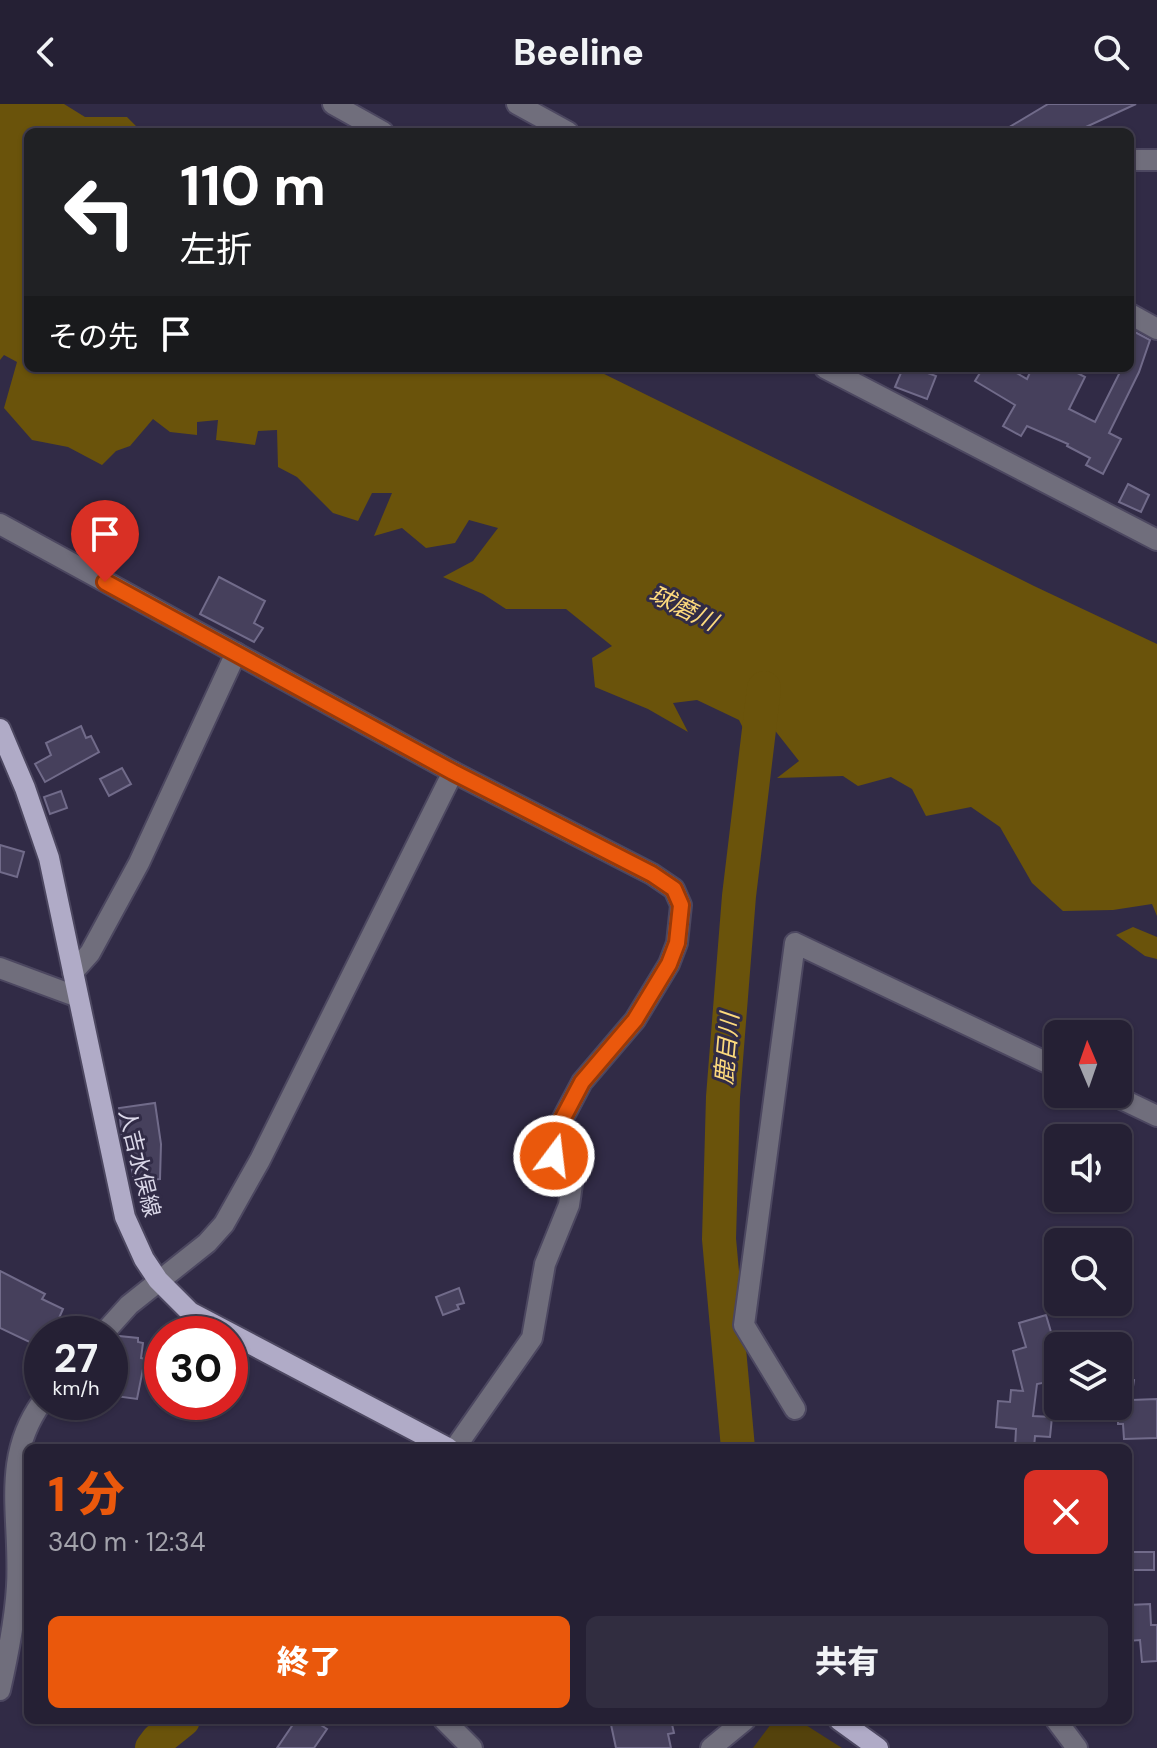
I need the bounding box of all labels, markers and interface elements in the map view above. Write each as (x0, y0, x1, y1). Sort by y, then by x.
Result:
text: Beeline (513, 29, 644, 76)
icon: back (24, 30, 68, 74)
icon: search (1089, 30, 1133, 74)
text: 110 m (180, 149, 326, 222)
icon: left (48, 160, 152, 264)
text: 左折 (180, 226, 252, 273)
icon: arrive (154, 312, 198, 356)
text: その先 (48, 317, 138, 356)
pin (71, 500, 139, 582)
icon: arrive (83, 512, 127, 556)
water label: 球磨川 (644, 578, 725, 639)
water label: 鹿目川 (708, 1009, 745, 1086)
north arrow (1044, 1020, 1132, 1108)
map controls (1044, 1020, 1132, 1420)
street label: 人吉水俣線 (112, 1106, 167, 1220)
position arrow (512, 1114, 596, 1198)
button: sound (1044, 1124, 1132, 1212)
button: search (1044, 1228, 1132, 1316)
speed limit sign: 30 (144, 1316, 248, 1420)
text: 27 (54, 1332, 98, 1384)
button: layers (1044, 1332, 1132, 1420)
text: km/h (52, 1375, 100, 1401)
text: 1 分 (48, 1463, 125, 1526)
button: close (1024, 1470, 1108, 1554)
text: 340 m · 12:34 (48, 1525, 205, 1559)
button: 終了 (48, 1616, 570, 1708)
button: 共有 (586, 1616, 1108, 1708)

